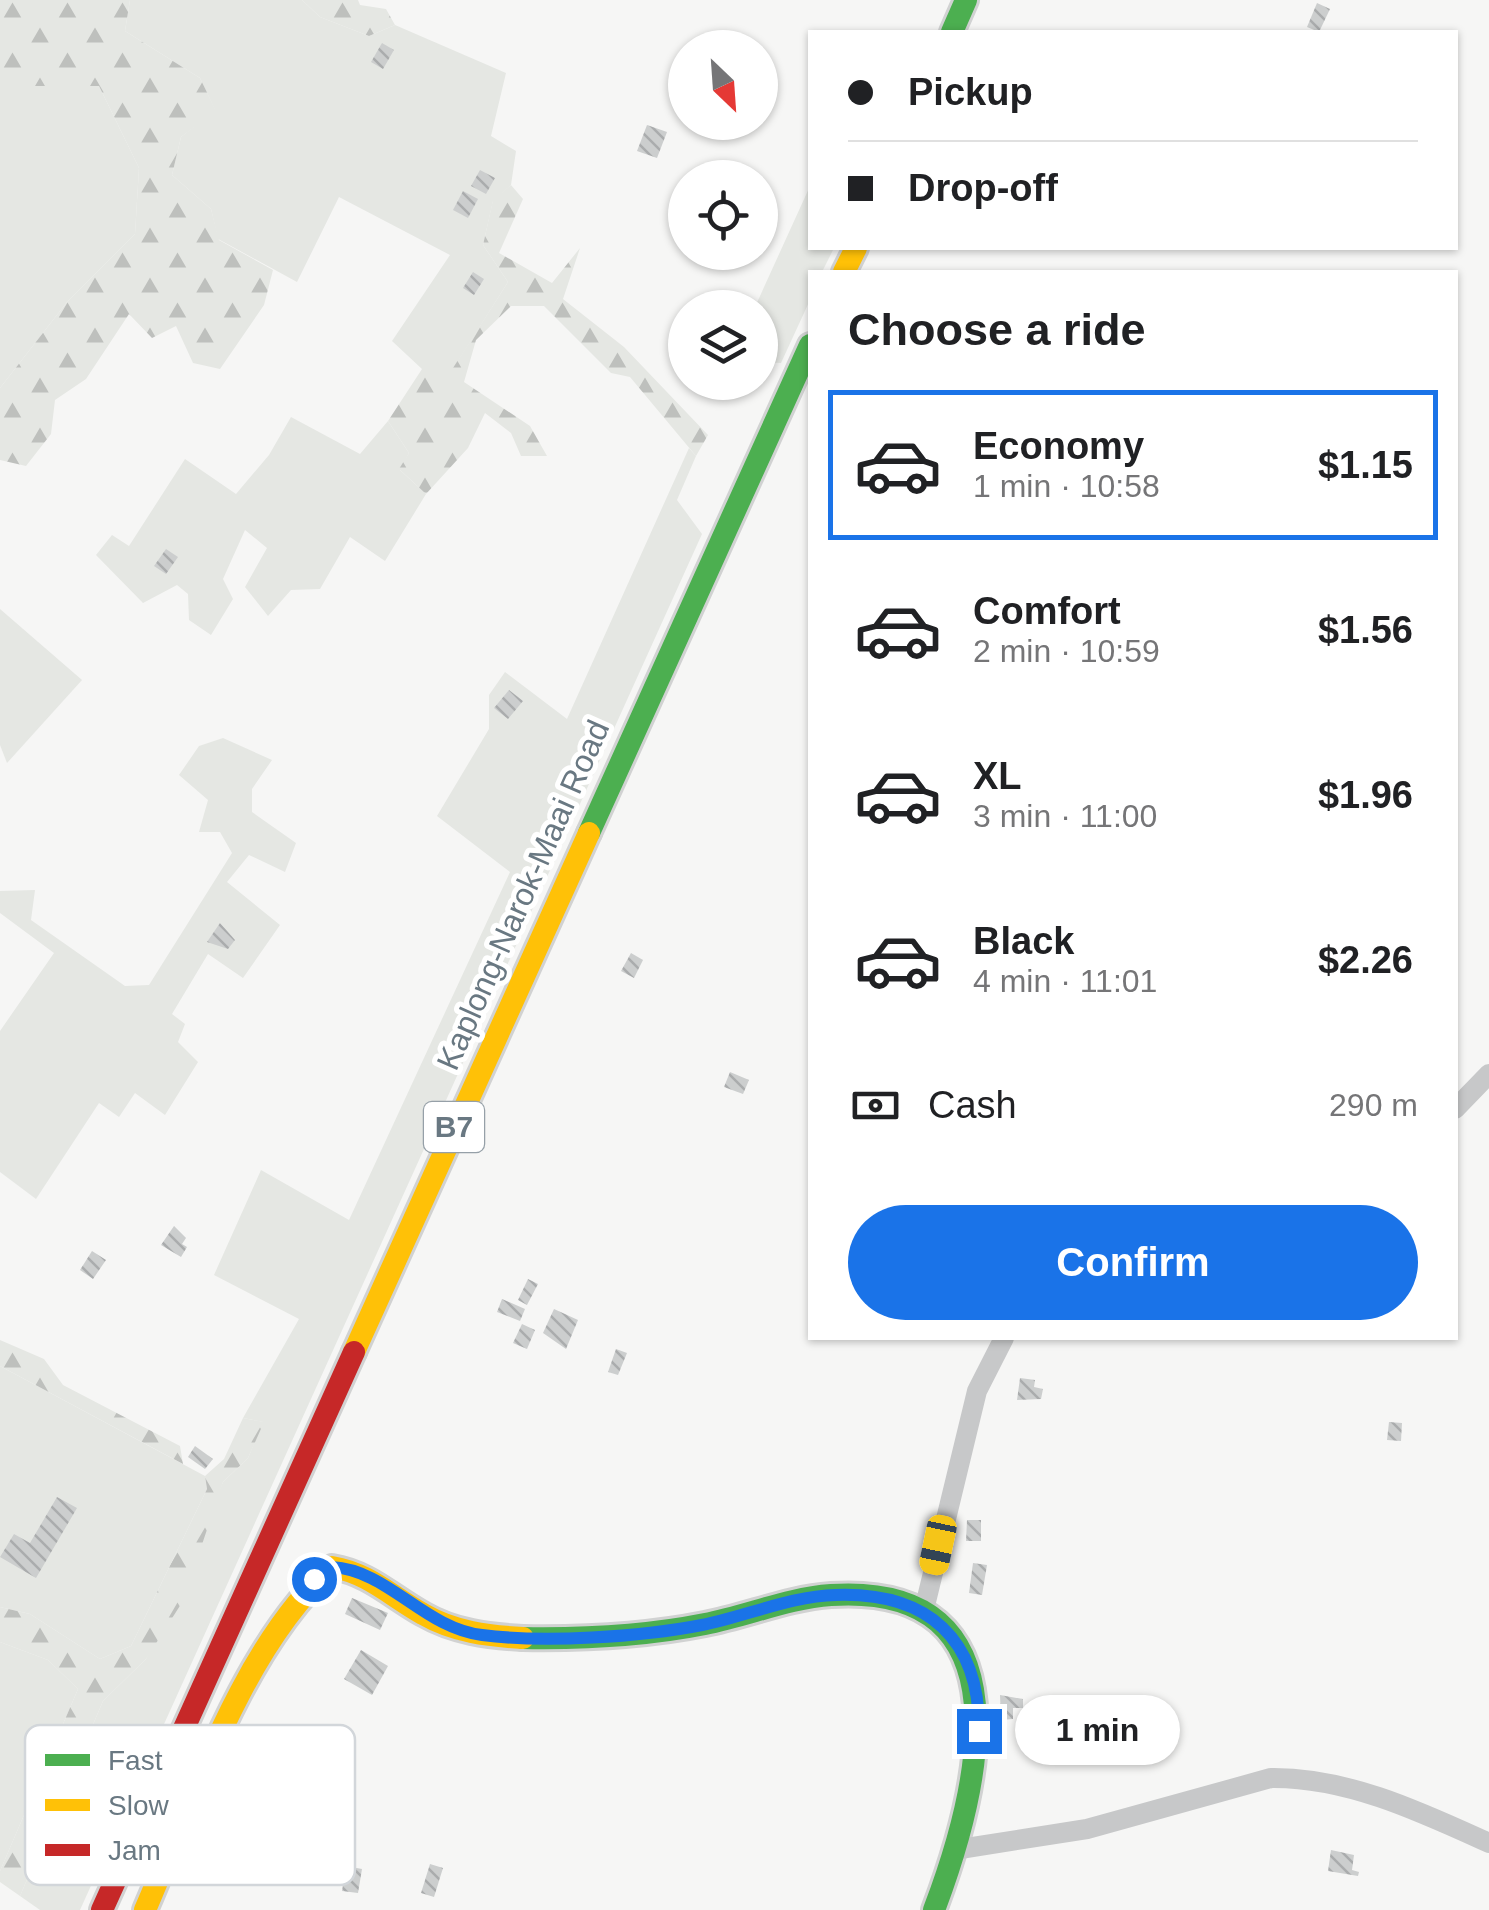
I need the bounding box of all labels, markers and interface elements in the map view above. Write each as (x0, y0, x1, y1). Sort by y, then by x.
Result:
north arrow (668, 30, 778, 140)
map controls (668, 30, 778, 400)
text: Pickup (908, 71, 1033, 113)
button: locate (668, 160, 778, 270)
text: Drop-off (908, 167, 1058, 209)
button: layers (668, 290, 778, 400)
text: Choose a ride (848, 304, 1146, 355)
icon: car (853, 420, 943, 510)
text: Economy (973, 425, 1144, 467)
text: $1.15 (1318, 444, 1413, 486)
text: 1 min · 10:58 (973, 468, 1160, 504)
icon: car (853, 585, 943, 675)
text: Comfort (973, 590, 1121, 632)
text: $1.56 (1318, 609, 1413, 651)
text: 2 min · 10:59 (973, 633, 1160, 669)
street label: Kaplong-Narok-Maai Road (430, 715, 616, 1075)
icon: car (853, 750, 943, 840)
text: XL (973, 755, 1022, 797)
text: $1.96 (1318, 774, 1413, 816)
text: 3 min · 11:00 (973, 798, 1157, 834)
icon: car (853, 915, 943, 1005)
text: Black (973, 920, 1074, 962)
text: $2.26 (1318, 939, 1413, 981)
text: 4 min · 11:01 (973, 963, 1157, 999)
icon: cash (848, 1078, 903, 1133)
text: Cash (928, 1084, 1017, 1126)
text: 290 m (1329, 1087, 1418, 1123)
road number: B7 (424, 1102, 484, 1152)
button: Confirm (848, 1205, 1418, 1320)
car (917, 1513, 959, 1577)
route start (292, 1557, 337, 1602)
callout: 1 min (1014, 1696, 1179, 1766)
route end (957, 1709, 1002, 1754)
text: 1 min (1056, 1712, 1139, 1748)
legend (25, 1725, 355, 1885)
text: Fast (108, 1745, 163, 1776)
text: Slow (108, 1790, 169, 1821)
text: Jam (108, 1835, 161, 1866)

